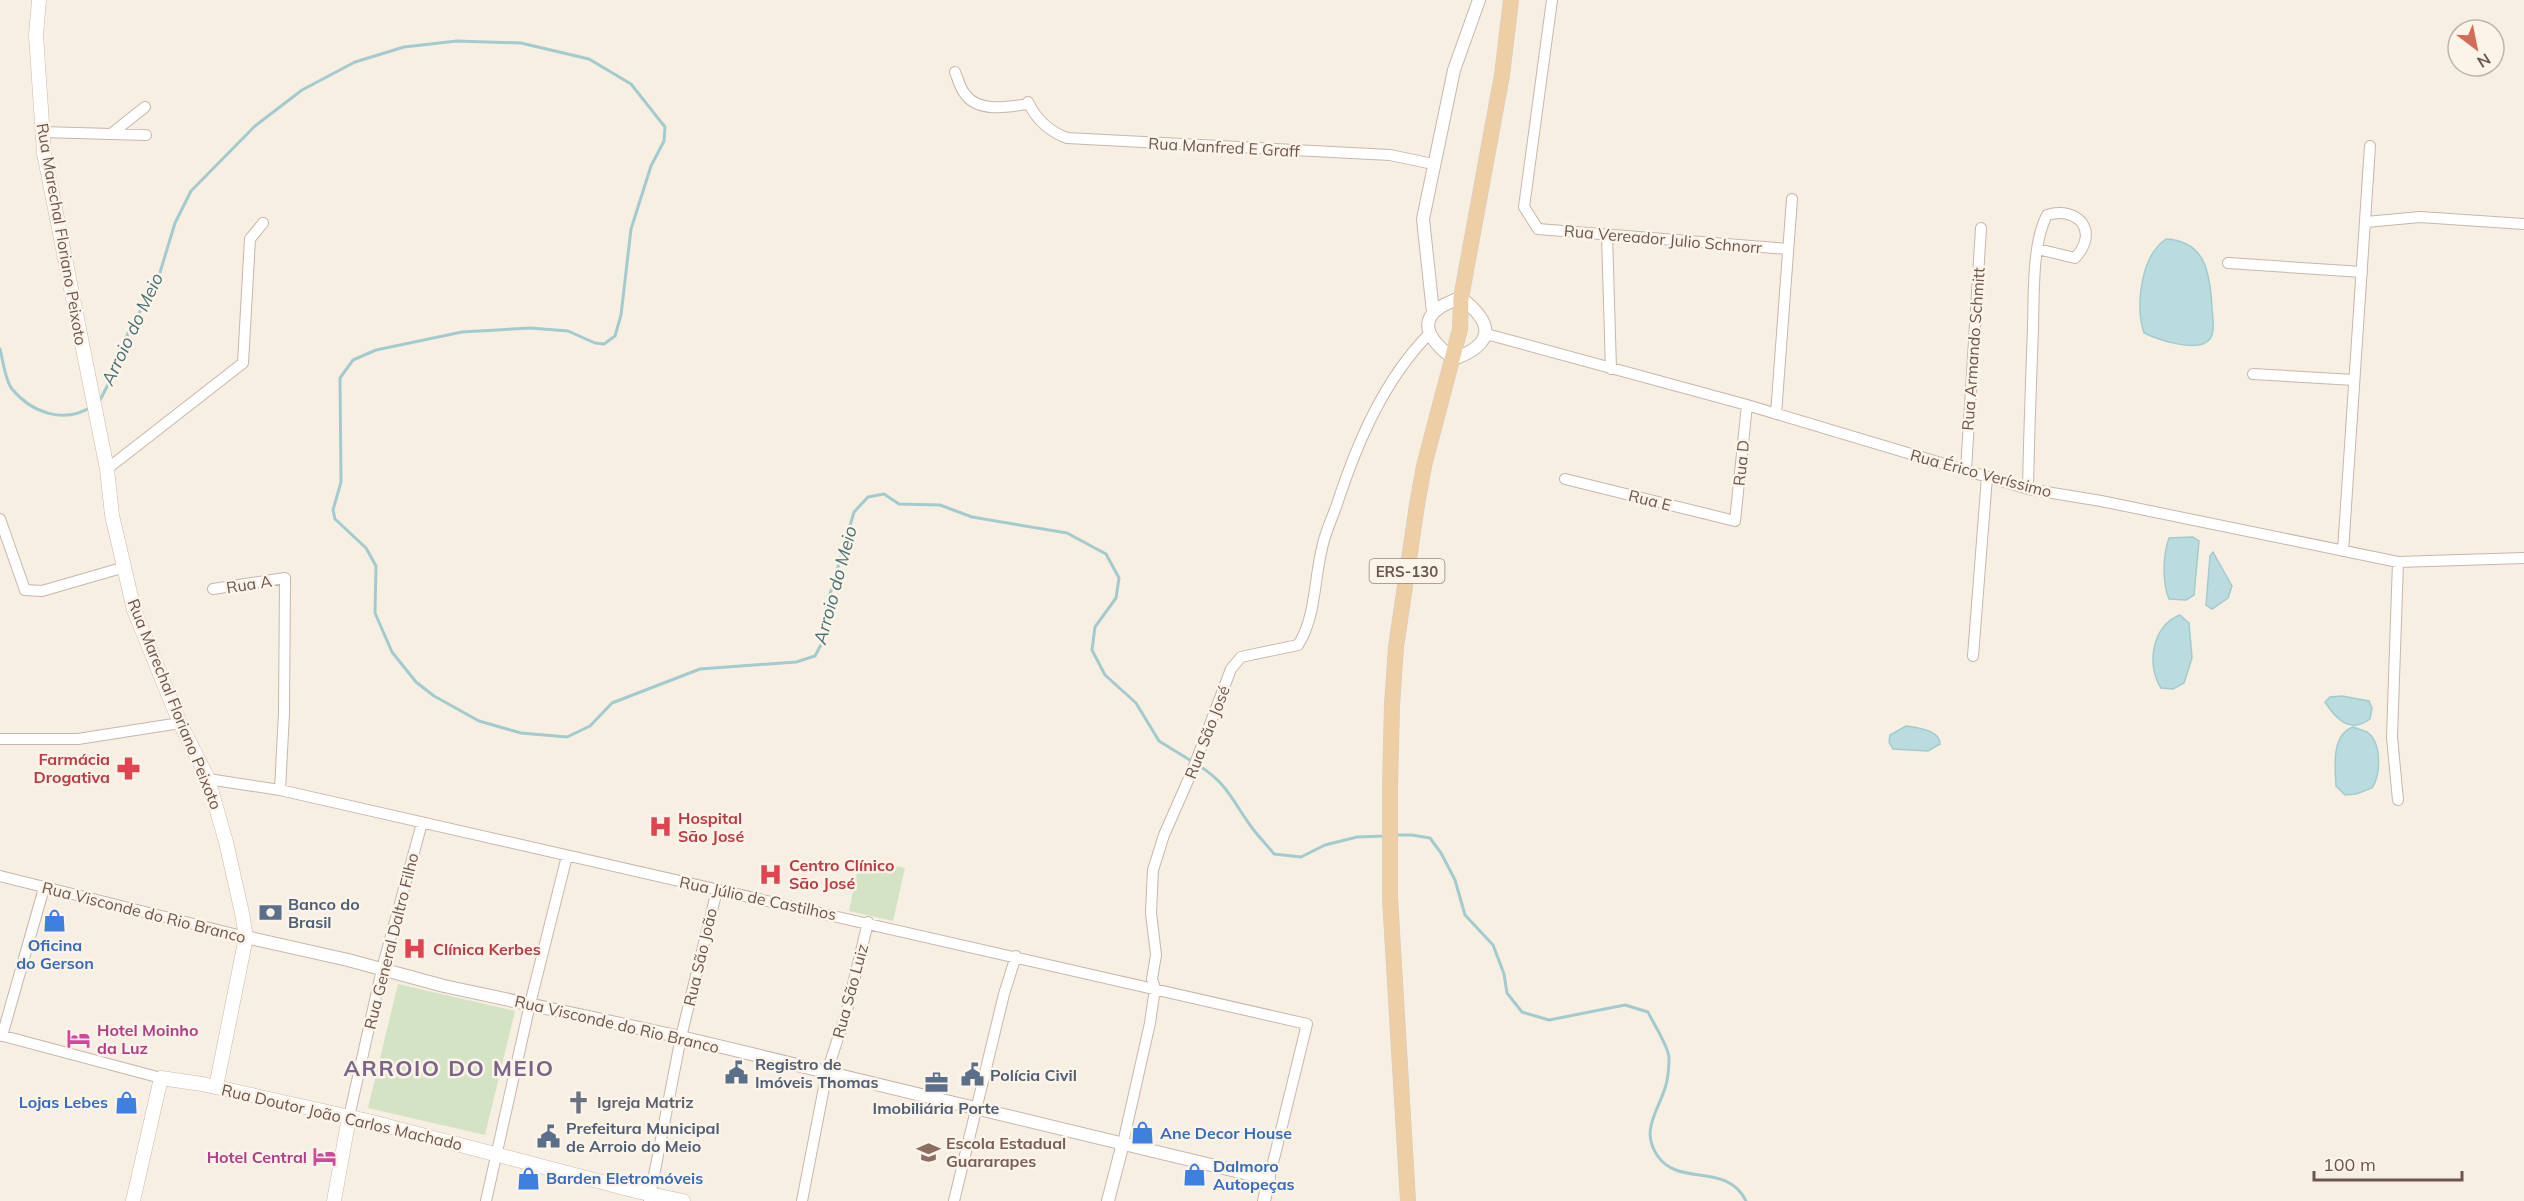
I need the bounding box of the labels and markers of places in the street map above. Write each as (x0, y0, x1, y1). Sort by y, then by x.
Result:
place label: Farmácia Drogativa (34, 749, 110, 787)
pharmacy icon: Farmácia Drogativa (115, 755, 141, 781)
place label: Hospital São José (678, 808, 744, 846)
hospital icon: Hospital São José (647, 814, 673, 840)
place label: Centro Clínico São José (789, 855, 894, 893)
hospital icon: Centro Clínico São José (758, 861, 784, 887)
place label: Banco do Brasil (288, 894, 360, 932)
bank icon: Banco do Brasil (257, 900, 283, 926)
shop icon: Oficina do Gerson (42, 907, 68, 933)
place label: Oficina do Gerson (16, 935, 94, 973)
hospital icon: Clínica Kerbes (402, 936, 428, 962)
place label: Clínica Kerbes (433, 939, 541, 959)
place label: Hotel Moinho da Luz (97, 1020, 198, 1058)
hotel icon: Hotel Moinho da Luz (66, 1026, 92, 1052)
place label: Registro de Imóveis Thomas (755, 1054, 878, 1092)
public building icon: Registro de Imóveis Thomas (724, 1060, 750, 1086)
public building icon: Polícia Civil (959, 1062, 985, 1088)
place label: Polícia Civil (990, 1065, 1077, 1085)
office icon: Imobiliária Porte (923, 1070, 949, 1096)
shop icon: Lojas Lebes (113, 1089, 139, 1115)
church icon: Igreja Matriz (566, 1089, 592, 1115)
place label: Lojas Lebes (19, 1092, 108, 1112)
place label: Igreja Matriz (597, 1092, 694, 1112)
place label: Imobiliária Porte (873, 1098, 1000, 1118)
place label: Prefeitura Municipal de Arroio do Meio (566, 1118, 720, 1156)
shop icon: Ane Decor House (1129, 1120, 1155, 1146)
place label: Ane Decor House (1160, 1123, 1292, 1143)
public building icon: Prefeitura Municipal de Arroio do Meio (535, 1124, 561, 1150)
place label: Escola Estadual Guararapes (946, 1133, 1066, 1171)
school or university icon: Escola Estadual Guararapes (915, 1139, 941, 1165)
hotel icon: Hotel Central (312, 1144, 338, 1170)
place label: Hotel Central (207, 1147, 307, 1167)
place label: Dalmoro Autopeças (1213, 1156, 1295, 1194)
shop icon: Dalmoro Autopeças (1182, 1162, 1208, 1188)
shop icon: Barden Eletromóveis (515, 1165, 541, 1191)
place label: Barden Eletromóveis (546, 1168, 703, 1188)

